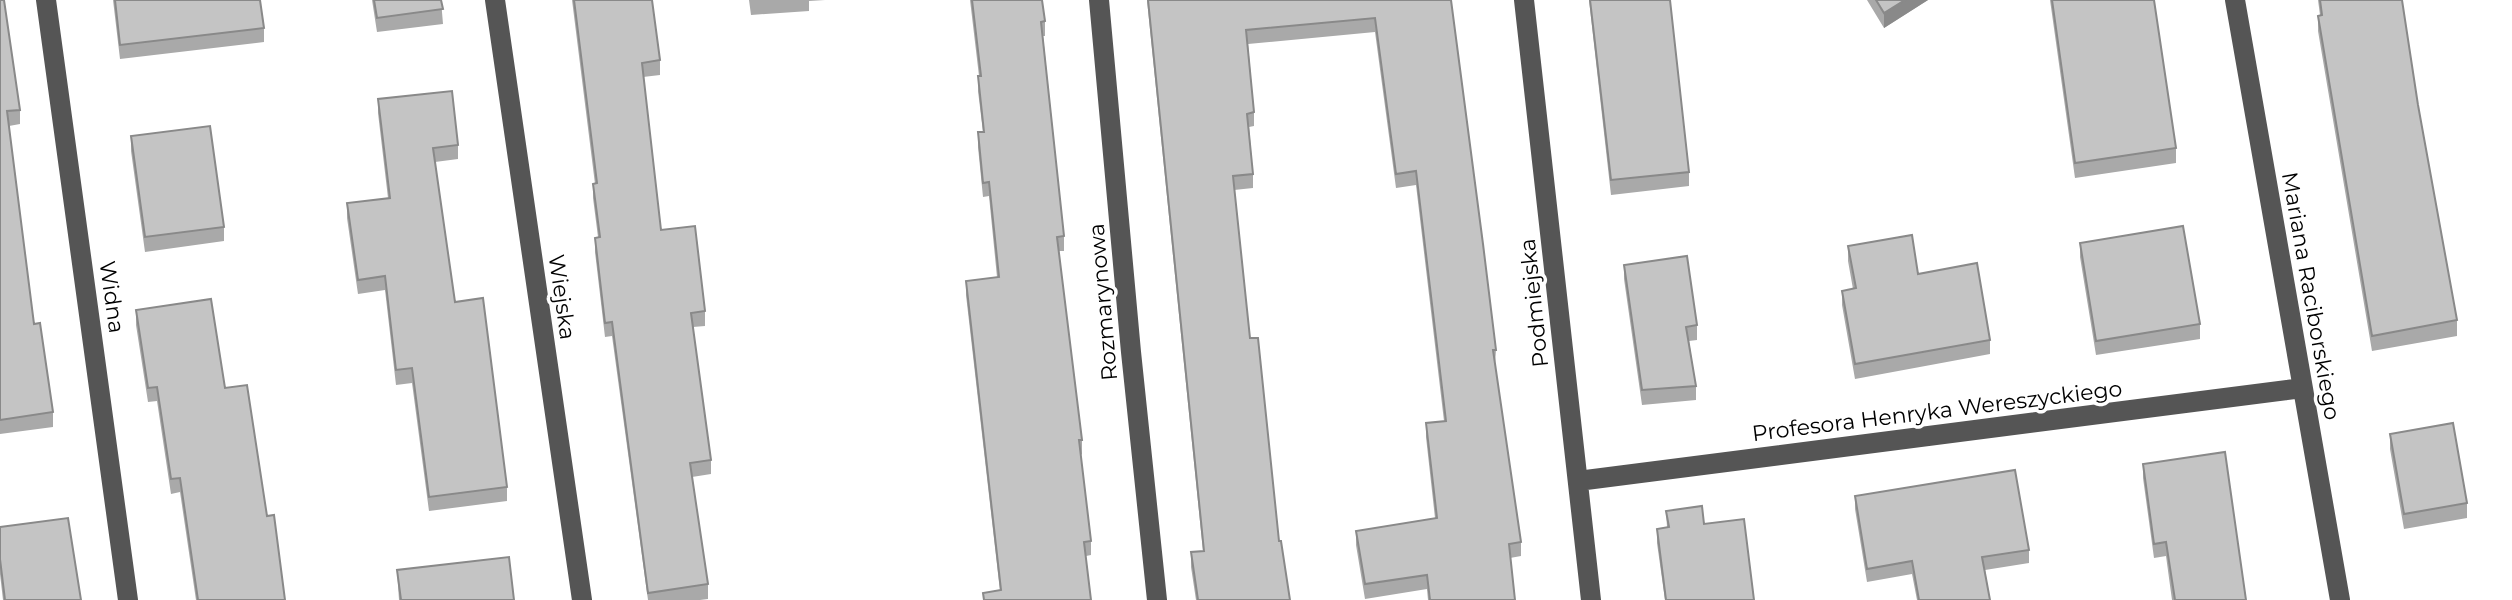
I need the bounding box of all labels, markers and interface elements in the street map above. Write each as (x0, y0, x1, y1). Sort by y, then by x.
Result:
street label: Mariana Raciborskiego (2276, 170, 2346, 422)
street label: Rozmarynowa (1083, 222, 1123, 382)
street label: Podmiejska (1514, 237, 1554, 369)
street label: Wiejska (543, 253, 581, 341)
street label: Widna (94, 259, 130, 335)
street label: Profesora Henryka Wereszyckiego (1750, 375, 2124, 447)

